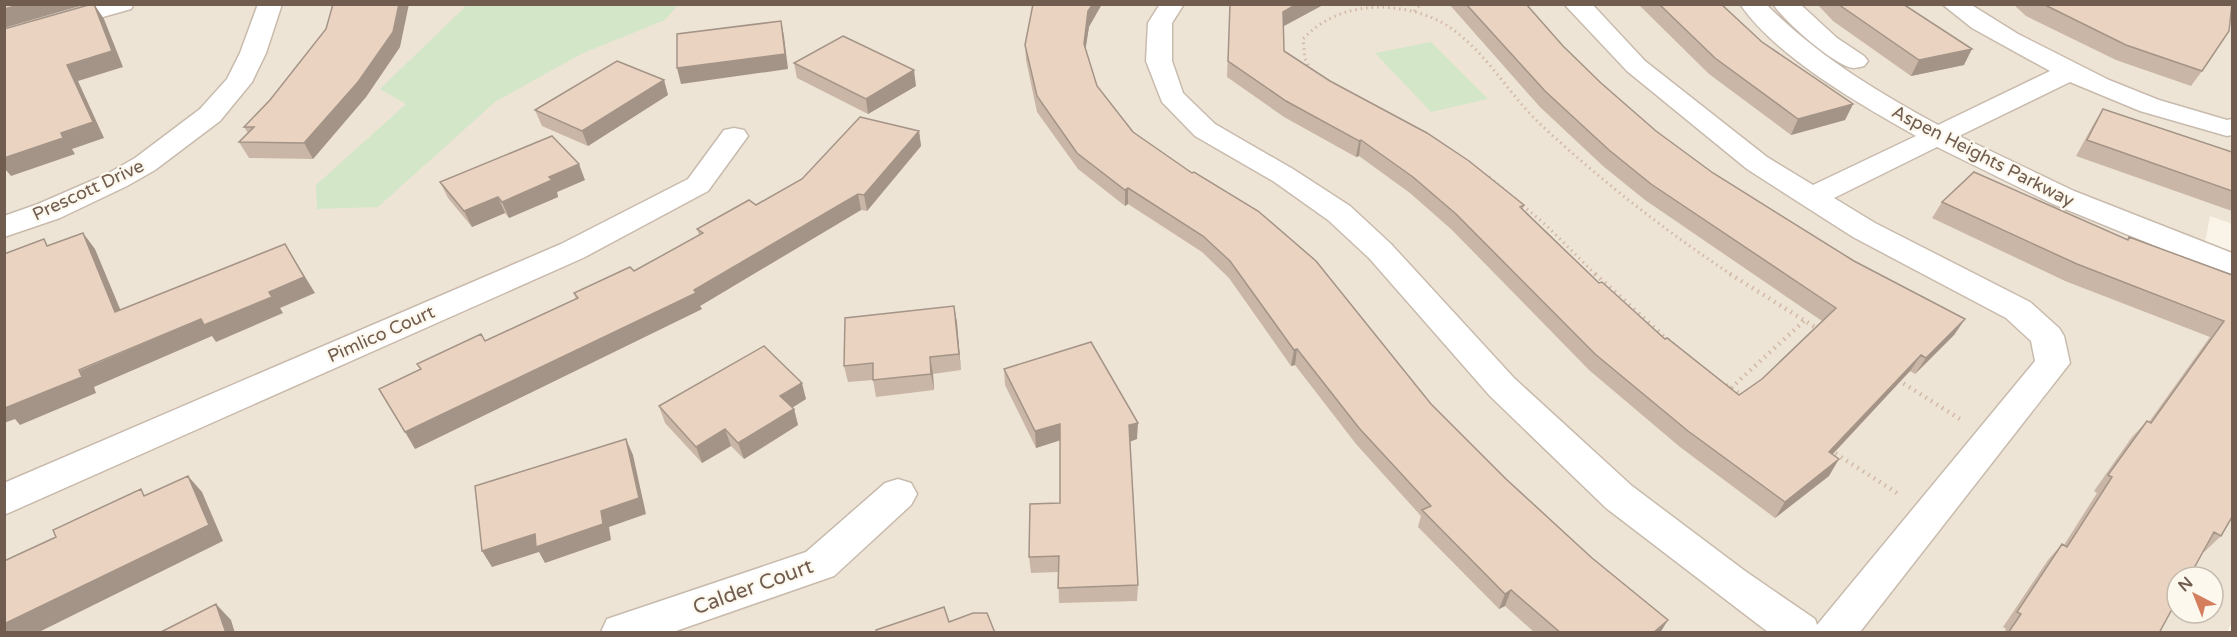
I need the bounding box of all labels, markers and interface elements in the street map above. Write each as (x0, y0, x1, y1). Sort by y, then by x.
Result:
street label: Aspen Heights Parkway (1888, 100, 2078, 212)
street label: Prescott Drive (29, 155, 147, 225)
street label: Pimlico Court (324, 301, 438, 367)
street label: Calder Court (689, 554, 817, 620)
north arrow (2165, 565, 2225, 625)
text: N (2174, 573, 2197, 596)

